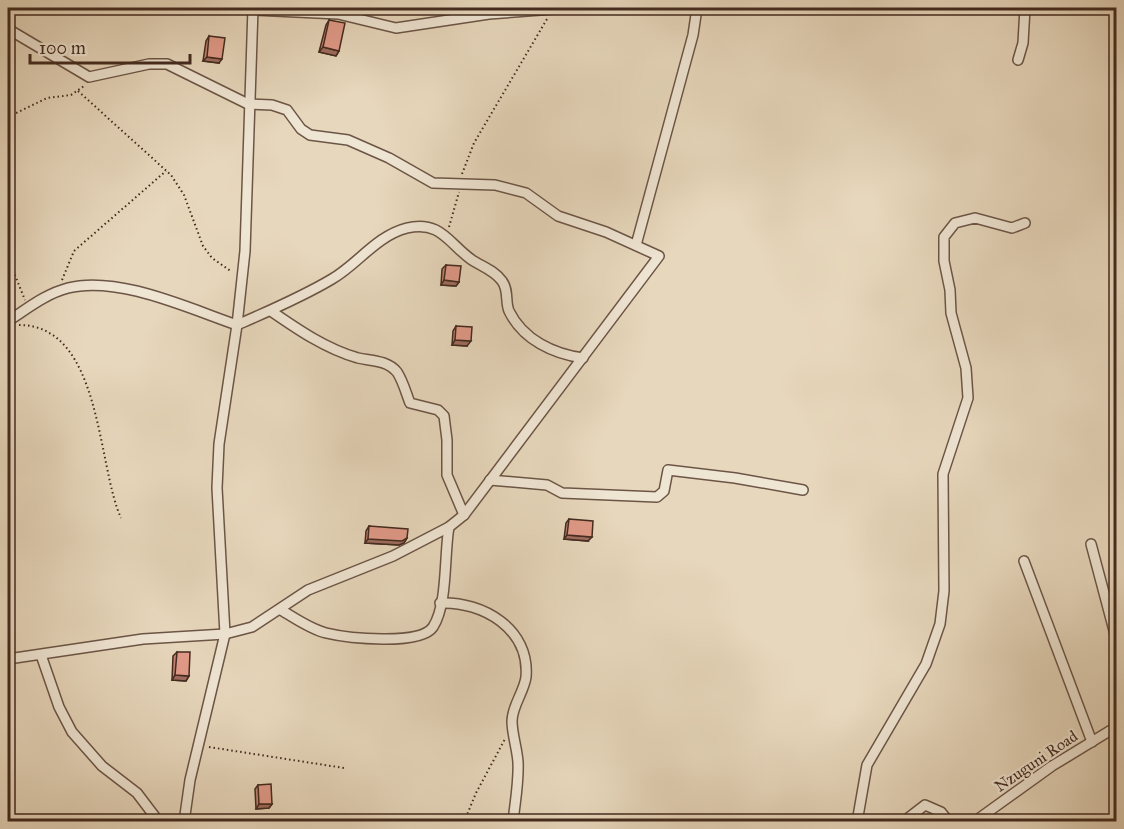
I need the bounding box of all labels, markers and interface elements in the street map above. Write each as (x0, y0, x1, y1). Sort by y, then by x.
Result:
scale bar (30, 27, 190, 65)
text: 100 m (39, 37, 86, 59)
street label: Nzuguni Road (991, 726, 1082, 797)

